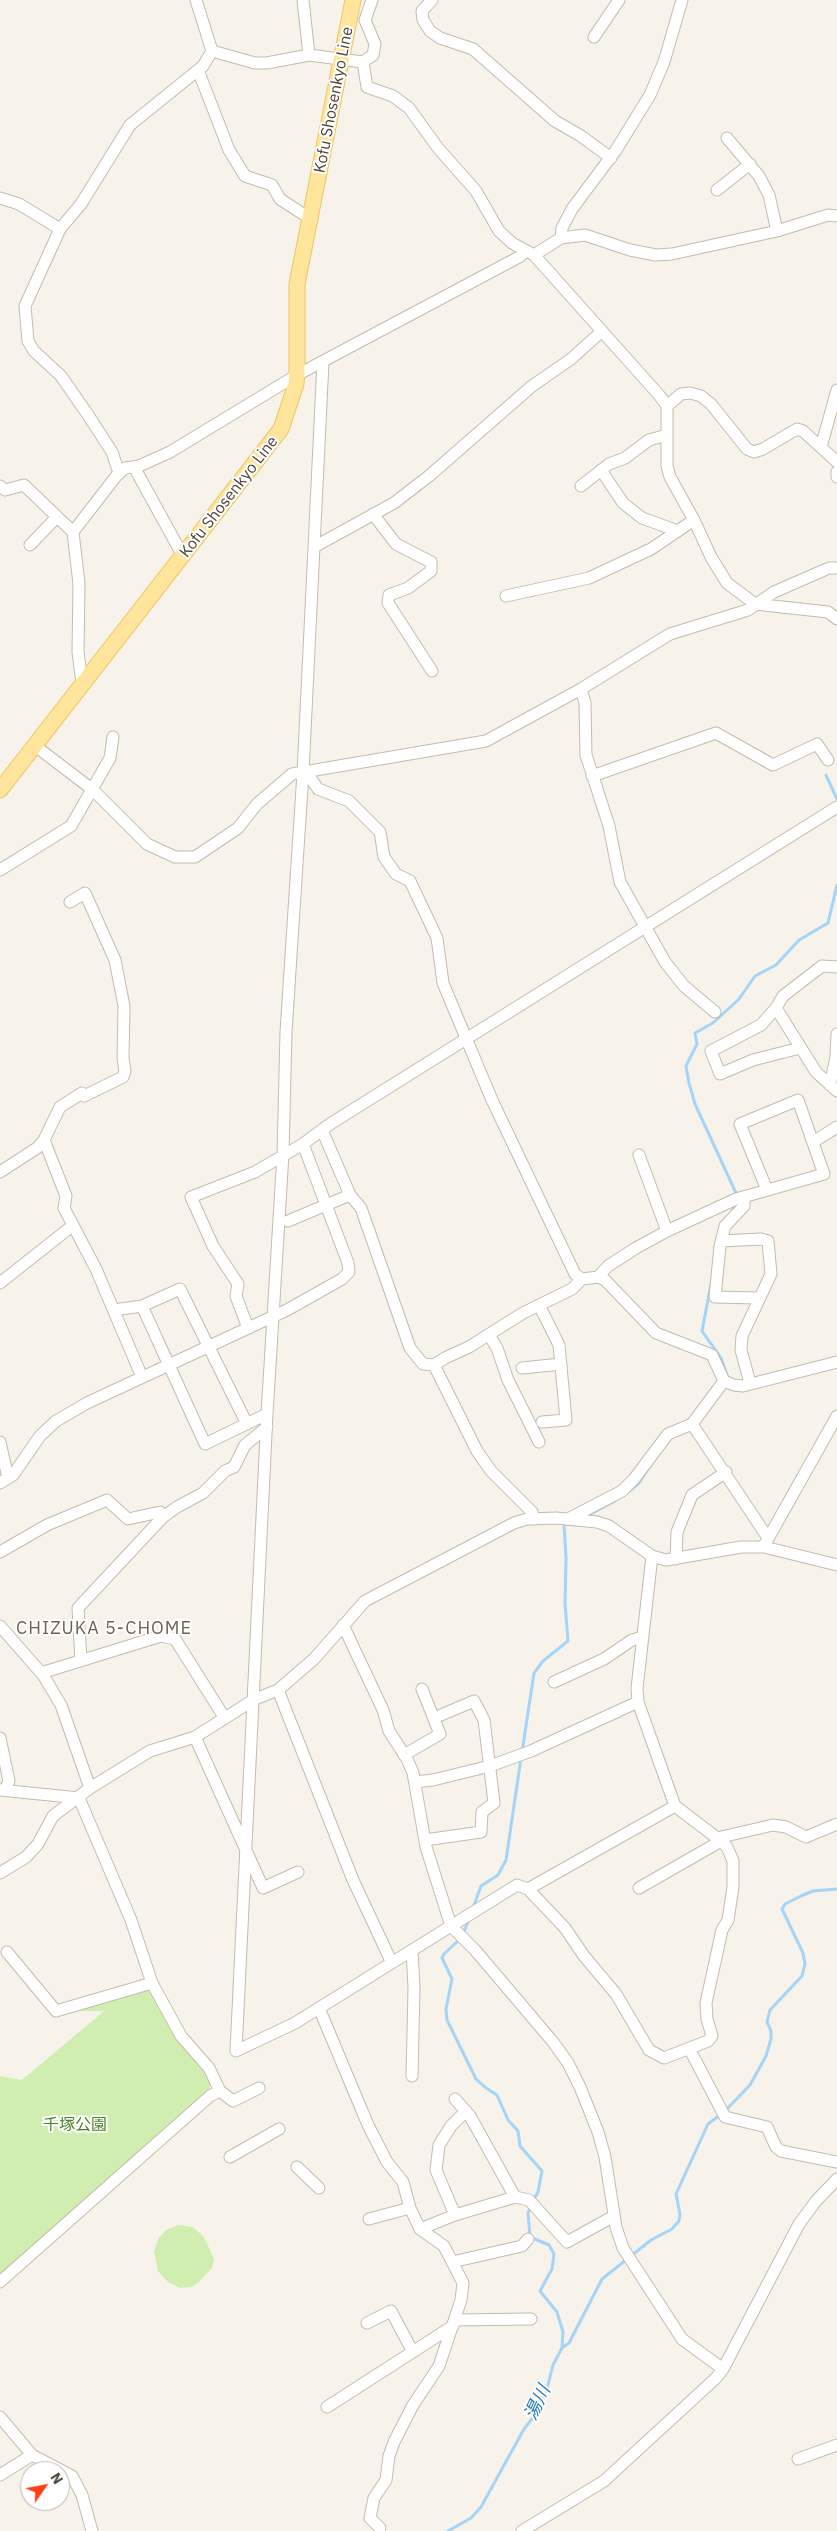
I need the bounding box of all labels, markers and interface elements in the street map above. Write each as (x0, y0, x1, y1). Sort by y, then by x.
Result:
street label: Kofu Shosenkyo Line (310, 25, 358, 175)
street label: Kofu Shosenkyo Line (176, 433, 282, 561)
district label: CHIZUKA 5-CHOME (14, 1618, 194, 1640)
park label: 千塚公園 (43, 2115, 107, 2135)
water label: 湯川 (521, 2382, 555, 2424)
north arrow (20, 2461, 70, 2511)
text: N (46, 2469, 67, 2488)

